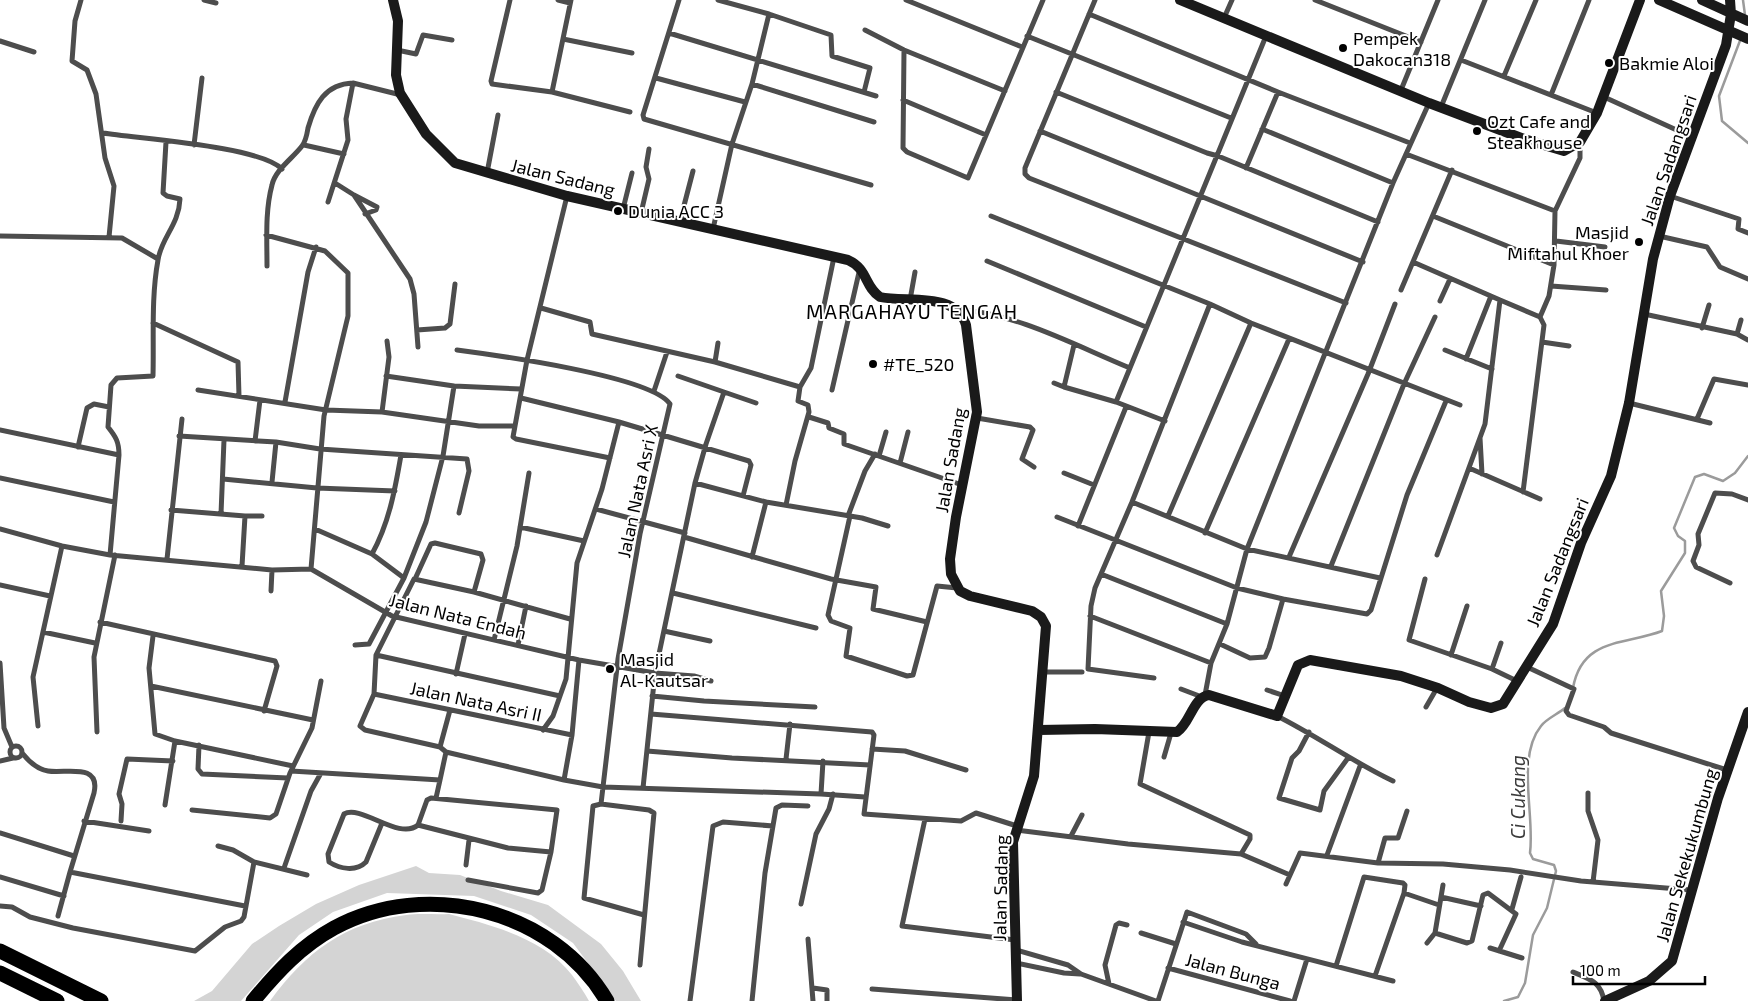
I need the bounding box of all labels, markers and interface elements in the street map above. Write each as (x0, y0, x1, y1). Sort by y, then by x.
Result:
place label: Pempek Dakocan318 (1353, 27, 1451, 70)
marker: Pempek Dakocan318 (1337, 42, 1349, 54)
place label: Bakmie Aloi (1619, 52, 1714, 74)
marker: Bakmie Aloi (1603, 57, 1615, 69)
street label: Jalan Sadangsari (1635, 92, 1701, 228)
place label: Ozt Cafe and Steakhouse (1487, 110, 1590, 153)
marker: Ozt Cafe and Steakhouse (1471, 125, 1483, 137)
street label: Jalan Sadang (509, 153, 617, 201)
place label: Dunia ACC 3 (628, 200, 724, 222)
marker: Dunia ACC 3 (612, 205, 624, 217)
place label: Masjid Miftahul Khoer (1507, 221, 1629, 264)
marker: Masjid Miftahul Khoer (1633, 236, 1645, 248)
district label: MARGAHAYU TENGAH (806, 299, 1018, 323)
place label: #TE_520 (883, 353, 954, 375)
marker: #TE_520 (867, 358, 879, 370)
street label: Jalan Sadang (930, 406, 970, 514)
street label: Jalan Nata Asri X (612, 422, 662, 560)
street label: Jalan Sadangsari (1521, 494, 1593, 630)
street label: Jalan Nata Endah (387, 588, 529, 644)
place label: Masjid Al-Kautsar (620, 648, 708, 691)
marker: Masjid Al-Kautsar (604, 663, 616, 675)
street label: Jalan Nata Asri II (408, 676, 544, 726)
water label: Ci Cukang (1506, 755, 1529, 839)
street label: Jalan Sekekukumbung (1651, 766, 1721, 944)
street label: Jalan Sadang (988, 835, 1012, 941)
street label: Jalan Bunga (1183, 948, 1283, 994)
scale bar (1573, 954, 1706, 986)
text: 100 m (1580, 961, 1621, 979)

